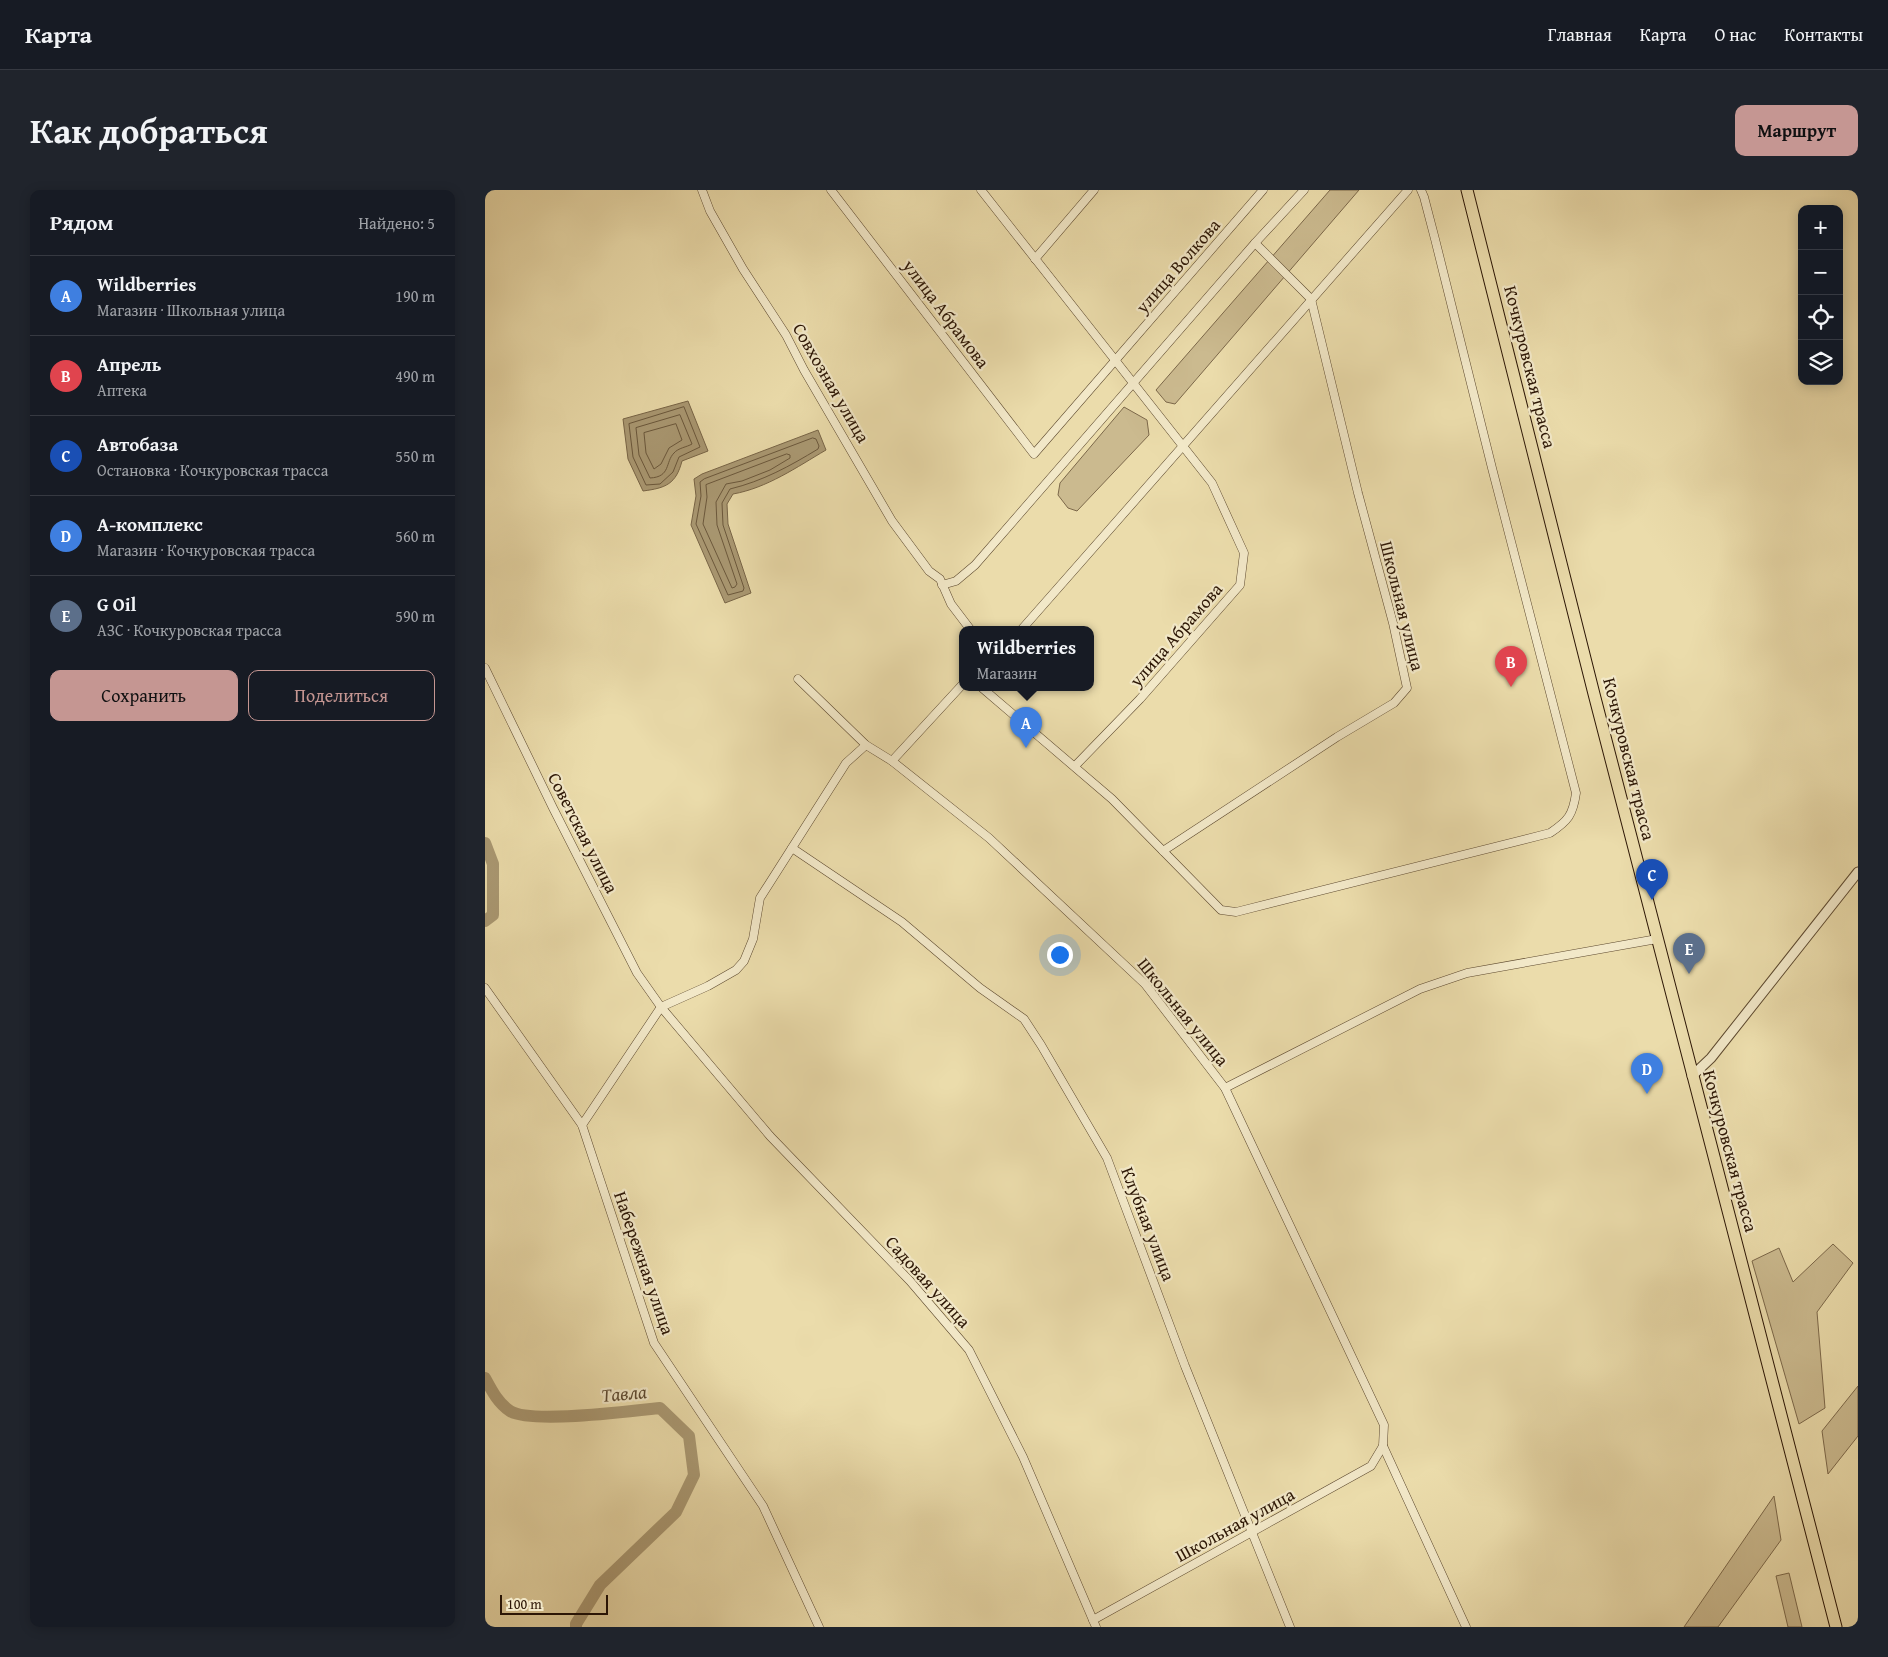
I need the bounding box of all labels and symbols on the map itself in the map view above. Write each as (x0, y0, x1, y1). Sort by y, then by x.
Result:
street label: улица Волкова (1128, 212, 1227, 320)
street label: улица Абрамова (896, 253, 997, 374)
street label: Кочкуровская трасса (1497, 283, 1564, 451)
street label: Совхозная улица (786, 318, 877, 448)
street label: Школьная улица (1373, 538, 1432, 674)
street label: улица Абрамова (1122, 576, 1229, 693)
pin: B (1495, 646, 1527, 687)
street label: Кочкуровская трасса (1596, 675, 1663, 843)
pin: A (1010, 707, 1042, 748)
street label: Советская улица (541, 768, 626, 898)
pin: C (1636, 859, 1668, 900)
pin: E (1673, 933, 1705, 974)
your location (1047, 942, 1073, 968)
street label: Школьная улица (1131, 952, 1236, 1072)
pin: D (1631, 1053, 1663, 1094)
street label: Кочкуровская трасса (1696, 1067, 1765, 1235)
street label: Клубная улица (1114, 1163, 1183, 1285)
street label: Набережная улица (607, 1187, 682, 1339)
street label: Садовая улица (879, 1229, 978, 1334)
water label: Тавла (600, 1377, 648, 1409)
street label: Школьная улица (1170, 1480, 1300, 1569)
scale bar (500, 1592, 607, 1615)

